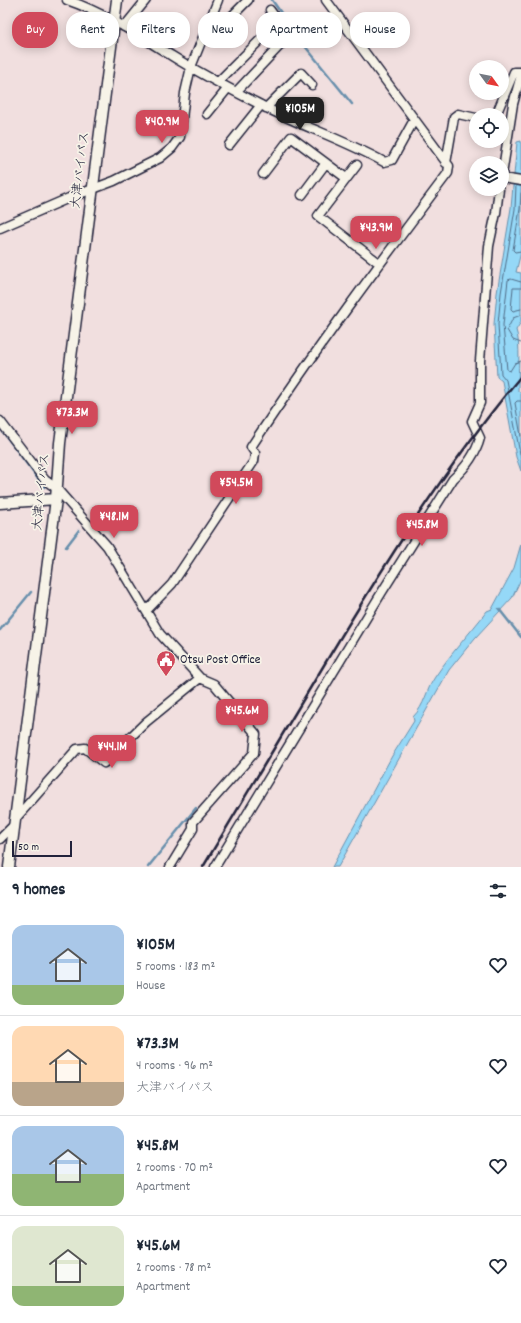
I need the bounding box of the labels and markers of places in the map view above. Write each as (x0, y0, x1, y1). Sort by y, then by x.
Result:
pin: ¥105M (272, 97, 328, 131)
pin: ¥40.9M (129, 110, 195, 144)
pin: ¥43.9M (343, 216, 409, 250)
pin: ¥73.3M (39, 401, 105, 435)
pin: ¥54.5M (203, 471, 269, 505)
pin: ¥48.1M (81, 505, 147, 539)
pin: ¥45.8M (389, 513, 455, 547)
public building icon: Otsu Post Office (155, 649, 177, 677)
place label: Otsu Post Office (180, 651, 261, 670)
pin: ¥45.6M (209, 699, 275, 733)
pin: ¥44.1M (79, 735, 145, 769)

